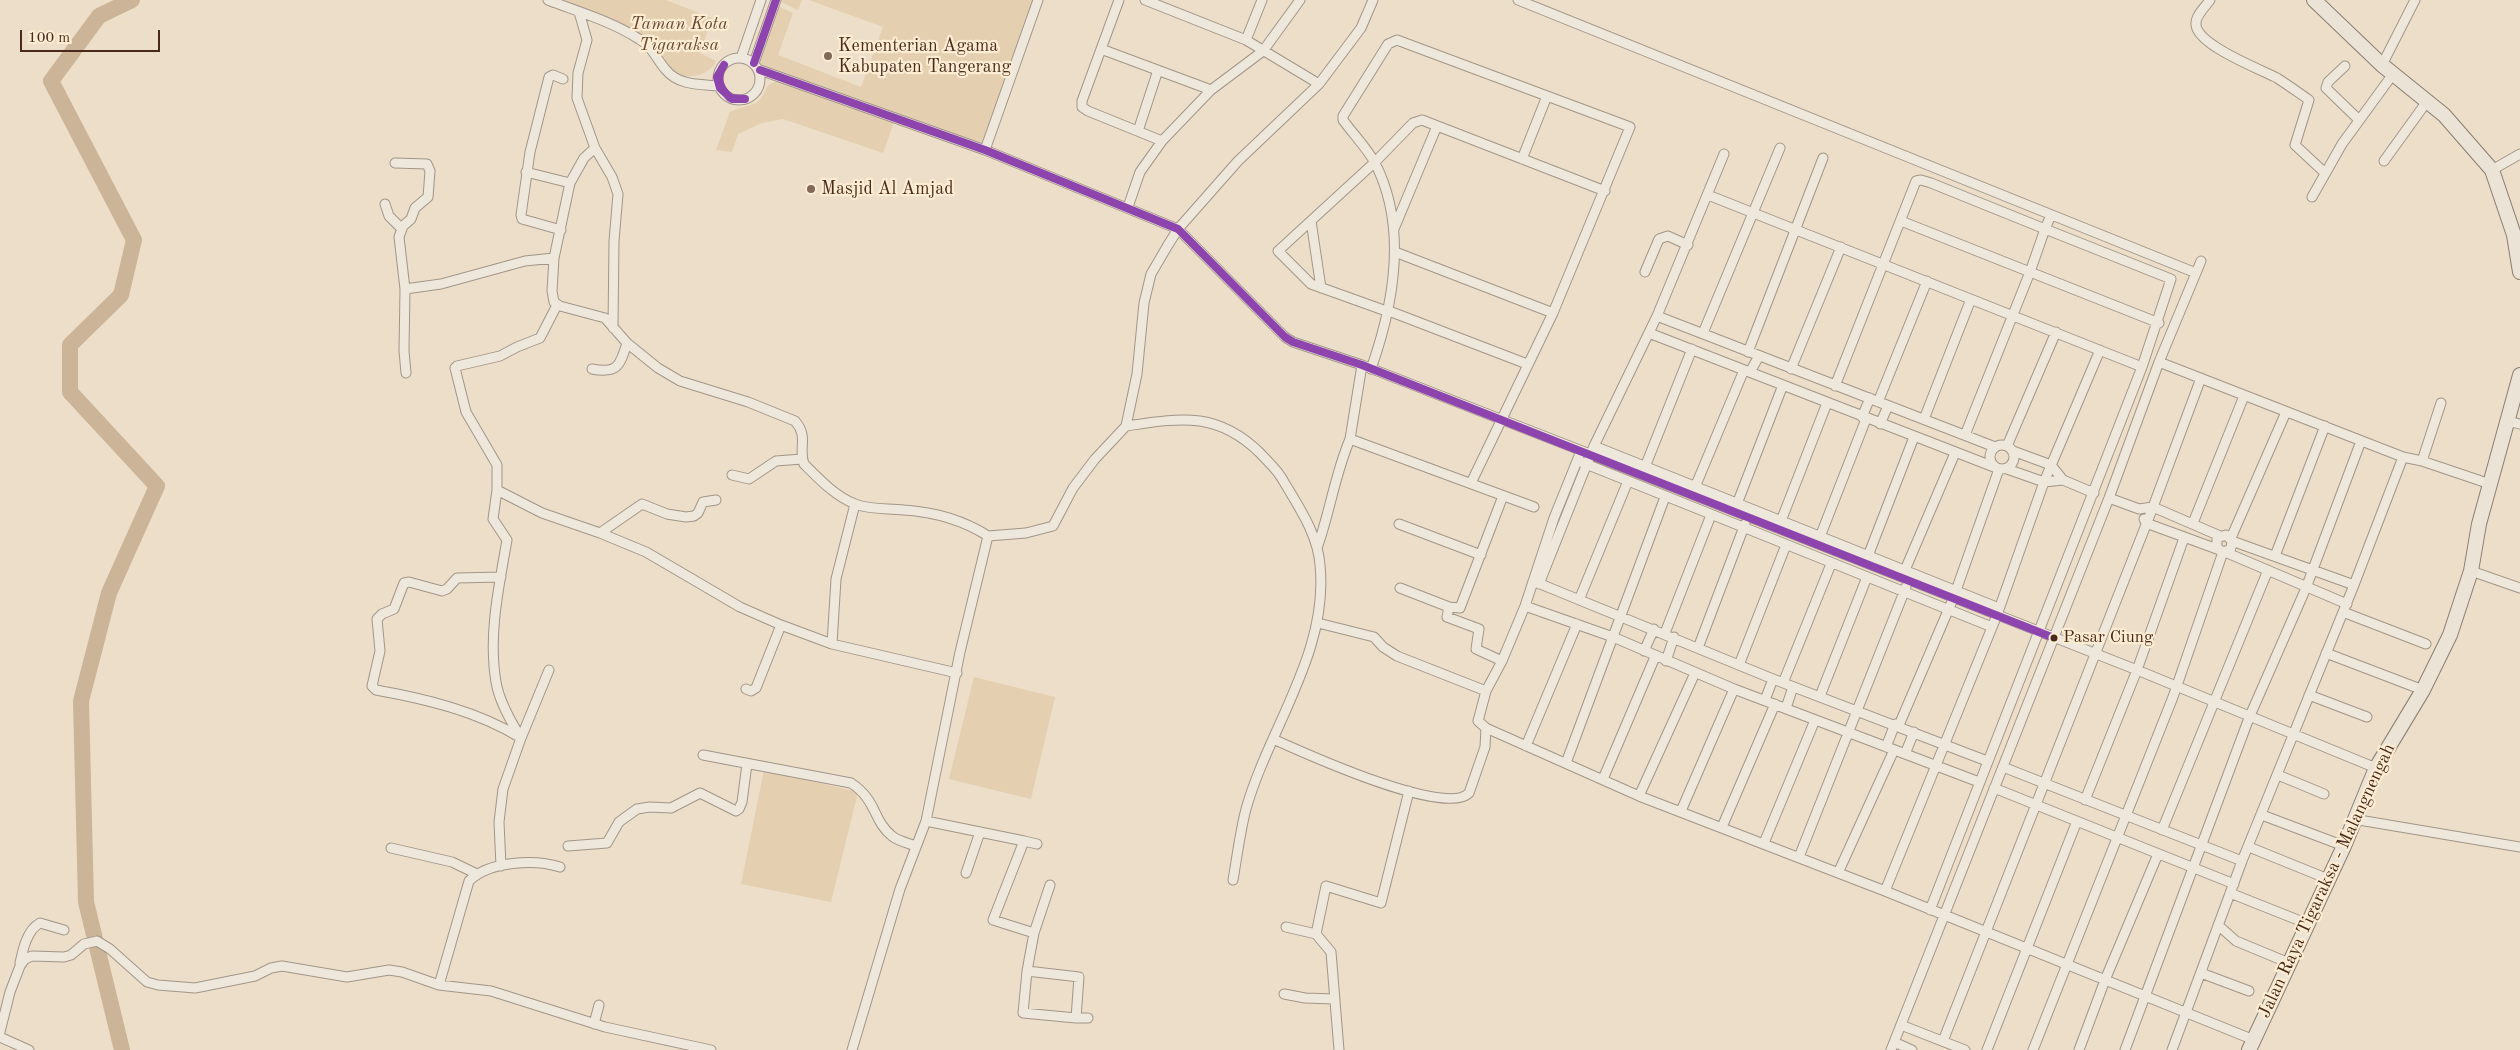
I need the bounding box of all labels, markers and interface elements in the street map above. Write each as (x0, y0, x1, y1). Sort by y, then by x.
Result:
park label: Taman Kota Tigaraksa (630, 13, 728, 56)
scale bar (22, 20, 162, 52)
text: 100 m (28, 31, 70, 46)
place label: Kementerian Agama Kabupaten Tangerang (838, 35, 1011, 78)
marker: Kementerian Agama Kabupaten Tangerang (822, 50, 834, 62)
place label: Masjid Al Amjad (821, 178, 954, 200)
marker: Masjid Al Amjad (805, 183, 817, 195)
place label: Pasar Ciung (2063, 628, 2153, 648)
marker: Pasar Ciung (2049, 633, 2059, 643)
street label: Jalan Raya Tigaraksa - Malangnengah (2254, 740, 2400, 1022)

